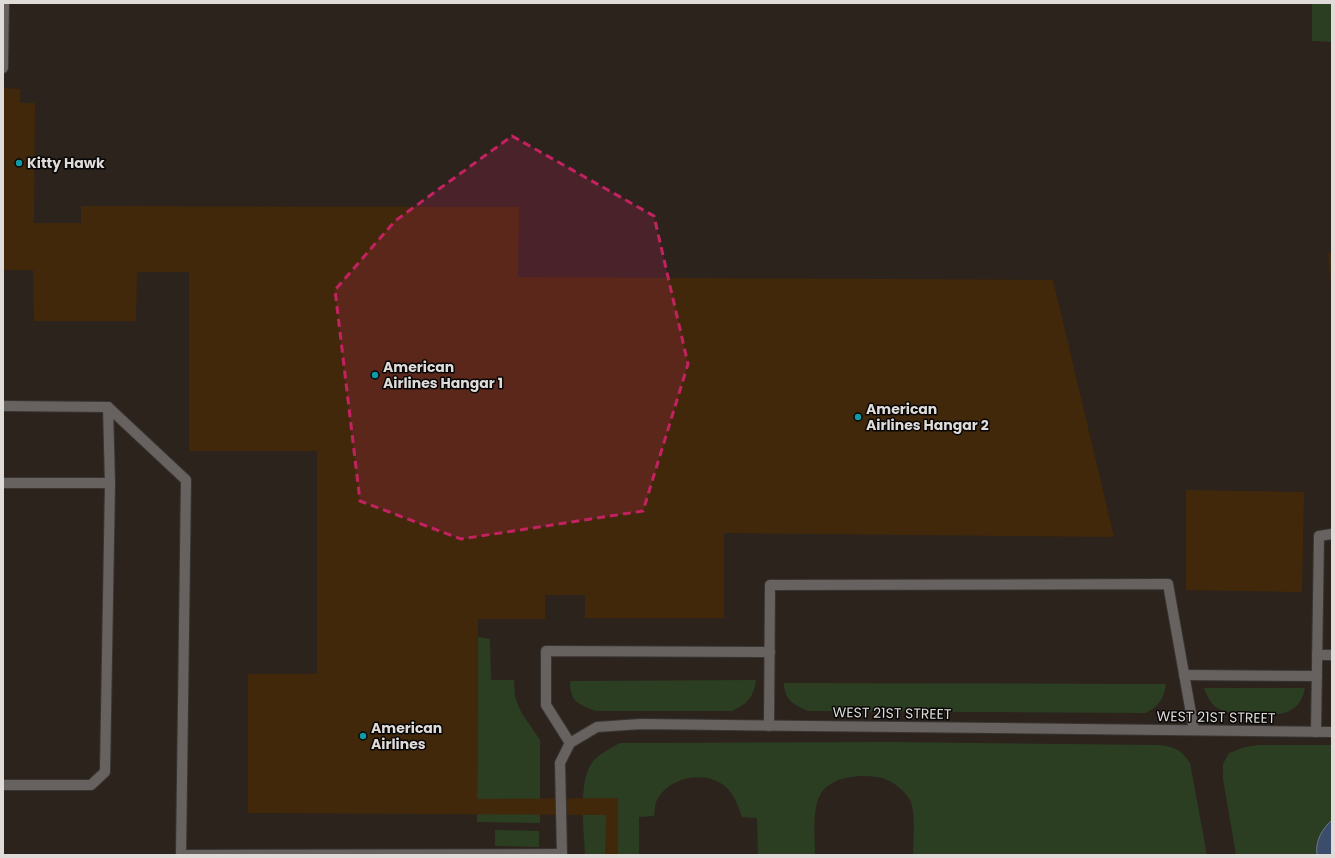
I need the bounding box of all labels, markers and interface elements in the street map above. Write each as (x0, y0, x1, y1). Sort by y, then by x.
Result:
place label: Kitty Hawk (27, 153, 105, 173)
marker: Kitty Hawk (14, 158, 24, 168)
place label: American Airlines Hangar 1 (383, 357, 503, 393)
marker: American Airlines Hangar 1 (370, 370, 380, 380)
place label: American Airlines Hangar 2 (866, 399, 989, 435)
marker: American Airlines Hangar 2 (853, 412, 863, 422)
street label: WEST 21ST STREET (832, 702, 952, 724)
street label: WEST 21ST STREET (1156, 706, 1276, 728)
place label: American Airlines (371, 718, 442, 754)
marker: American Airlines (358, 731, 368, 741)

